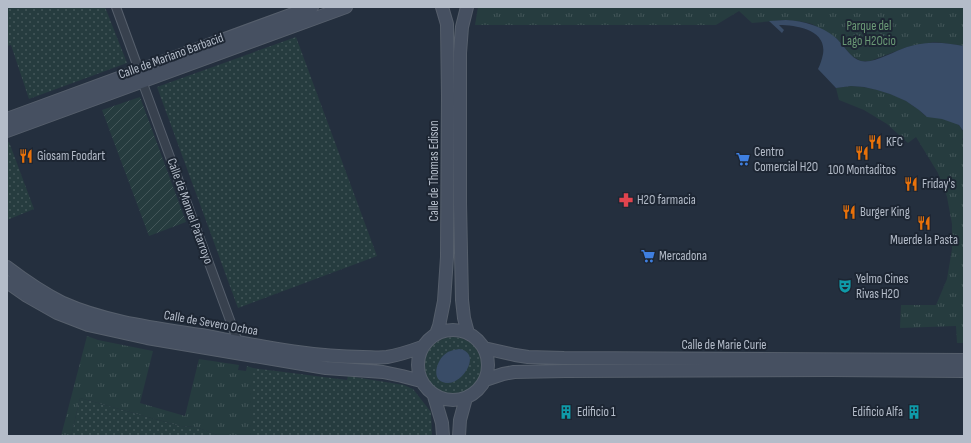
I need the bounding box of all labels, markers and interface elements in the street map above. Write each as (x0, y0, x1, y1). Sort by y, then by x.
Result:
park label: Parque del Lago H2Ocio (842, 18, 896, 49)
street label: Calle de Mariano Barbacid (116, 30, 226, 82)
street label: Calle de Thomas Edison (426, 121, 442, 221)
restaurant icon: KFC (867, 134, 883, 150)
place label: KFC (886, 134, 903, 150)
place label: Centro Comercial H2O (754, 144, 818, 175)
restaurant icon: 100 Montaditos (854, 145, 870, 161)
restaurant icon: Giosam Foodart (18, 148, 34, 164)
place label: Giosam Foodart (37, 148, 105, 164)
supermarket icon: Centro Comercial H2O (735, 151, 751, 167)
street label: Calle de Manuel Patarroyo (163, 156, 217, 266)
place label: 100 Montaditos (828, 162, 896, 178)
restaurant icon: Friday's (903, 176, 919, 192)
place label: Friday's (922, 176, 955, 192)
pharmacy icon: H2O farmacia (618, 192, 634, 208)
place label: H2O farmacia (637, 192, 696, 208)
restaurant icon: Burger King (841, 204, 857, 220)
place label: Burger King (860, 204, 910, 220)
restaurant icon: Muerde la Pasta (916, 215, 932, 231)
place label: Muerde la Pasta (890, 232, 958, 248)
supermarket icon: Mercadona (640, 248, 656, 264)
place label: Mercadona (659, 248, 707, 264)
place label: Yelmo Cines Rivas H2O (856, 271, 909, 302)
theatre icon: Yelmo Cines Rivas H2O (837, 278, 853, 294)
street label: Calle de Severo Ochoa (163, 307, 259, 339)
street label: Calle de Marie Curie (681, 337, 767, 353)
building icon: Edificio 1 (558, 404, 574, 420)
place label: Edificio 1 (577, 404, 616, 420)
place label: Edificio Alfa (852, 404, 903, 420)
building icon: Edificio Alfa (906, 404, 922, 420)

